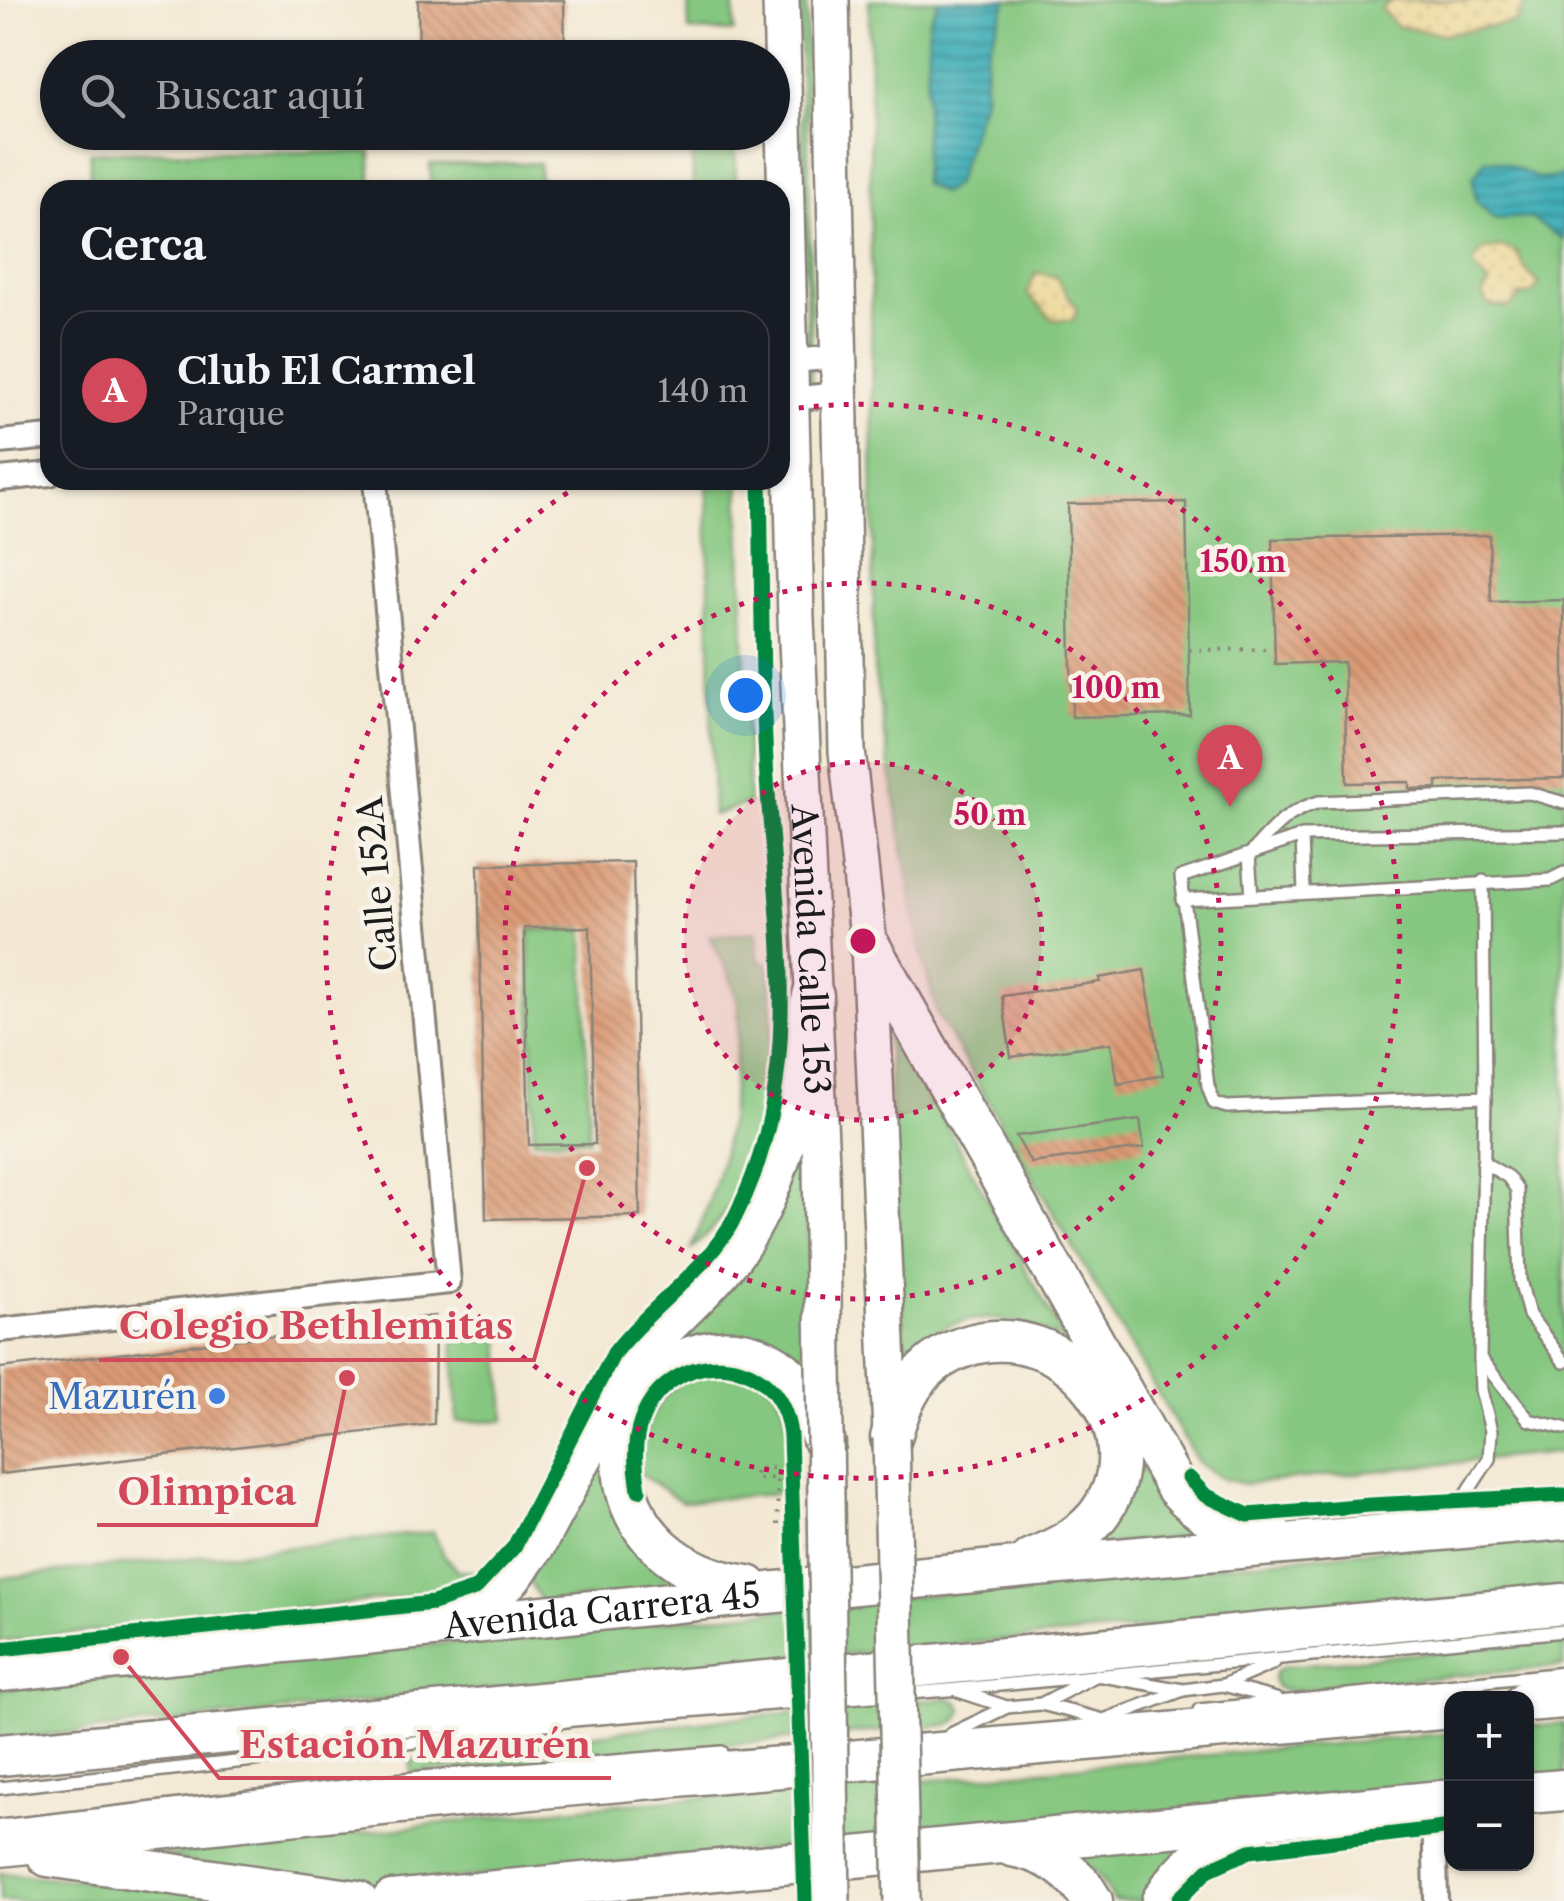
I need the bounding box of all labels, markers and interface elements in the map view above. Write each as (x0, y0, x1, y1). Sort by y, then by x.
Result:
search box (40, 40, 790, 150)
icon: search (75, 68, 130, 123)
text: Buscar aquí (155, 72, 365, 119)
text: Cerca (80, 219, 206, 271)
text: Club El Carmel (177, 347, 476, 394)
text: A (102, 371, 127, 410)
text: 140 m (657, 371, 748, 410)
text: Parque (177, 394, 285, 433)
text: 150 m (1200, 543, 1286, 580)
text: 100 m (1072, 669, 1161, 706)
your location (720, 670, 771, 721)
pin: A (1198, 724, 1262, 807)
street label: Calle 152A (348, 794, 406, 973)
text: 50 m (953, 796, 1027, 833)
street label: Avenida Calle 153 (783, 802, 839, 1096)
centre of rings (845, 923, 881, 959)
callout: Colegio Bethlemitas (99, 1292, 534, 1360)
text: Colegio Bethlemitas (119, 1302, 513, 1349)
place label: Mazurén (48, 1375, 197, 1418)
marker: Mazurén (206, 1385, 228, 1407)
callout: Olimpica (97, 1457, 316, 1525)
text: Olimpica (118, 1468, 297, 1515)
street label: Avenida Carrera 45 (441, 1572, 762, 1647)
map controls (1444, 1691, 1534, 1871)
button: + (1444, 1691, 1534, 1781)
callout: Estación Mazurén (219, 1710, 611, 1778)
text: Estación Mazurén (239, 1721, 591, 1768)
button: − (1444, 1781, 1534, 1871)

